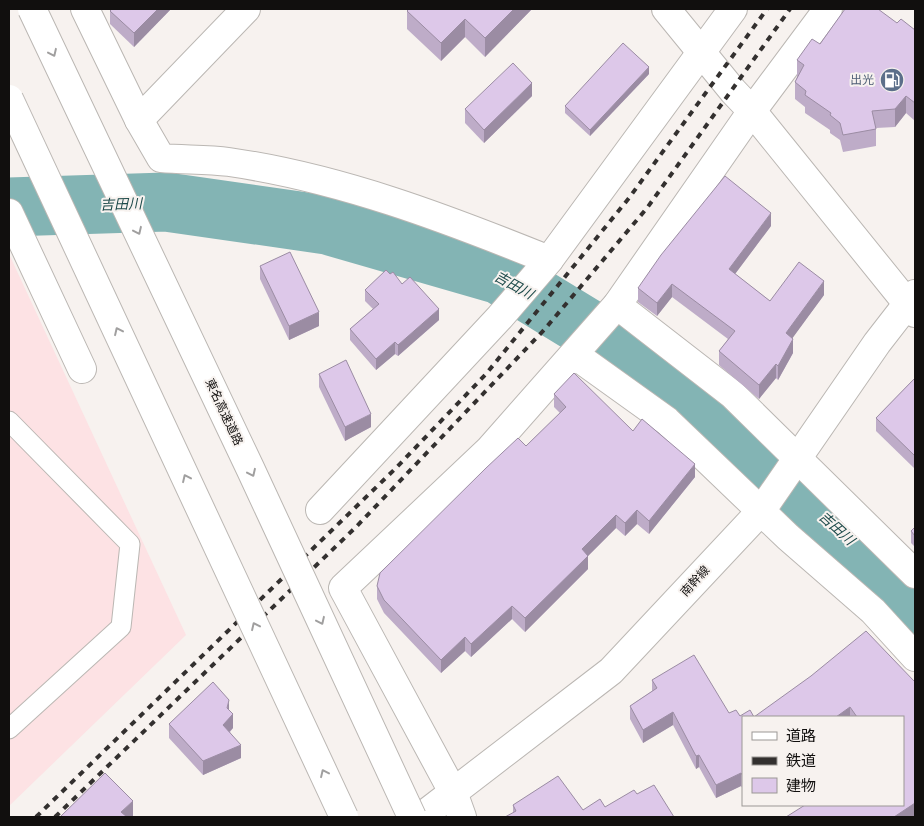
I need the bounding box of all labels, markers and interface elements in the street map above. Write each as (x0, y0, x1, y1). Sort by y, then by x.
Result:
one-way arrow (47, 48, 57, 57)
fuel station icon: 出光 (879, 67, 905, 93)
place label: 出光 (850, 73, 874, 87)
water label: 吉田川 (100, 195, 144, 213)
one-way arrow (132, 226, 142, 235)
water label: 吉田川 (492, 268, 538, 303)
one-way arrow (113, 327, 124, 336)
street label: 東名高速道路 (202, 376, 246, 448)
one-way arrow (246, 468, 257, 477)
one-way arrow (182, 474, 193, 483)
water label: 吉田川 (816, 508, 859, 549)
street label: 南幹線 (678, 563, 712, 599)
one-way arrow (314, 615, 324, 624)
one-way arrow (252, 622, 262, 631)
legend (742, 716, 904, 806)
text: 道路 (786, 727, 816, 745)
text: 鉄道 (786, 752, 816, 770)
one-way arrow (319, 769, 330, 778)
text: 建物 (786, 777, 816, 795)

